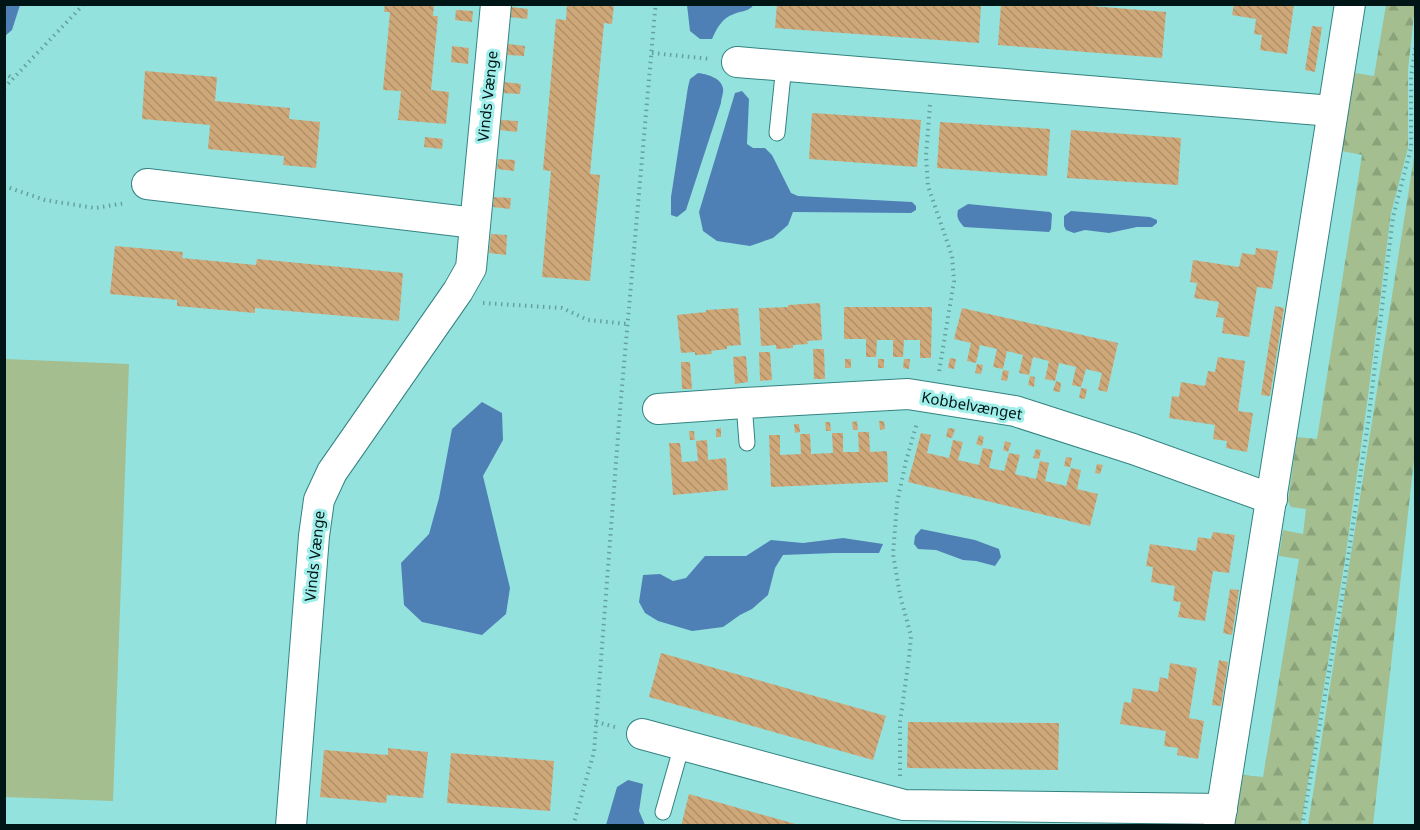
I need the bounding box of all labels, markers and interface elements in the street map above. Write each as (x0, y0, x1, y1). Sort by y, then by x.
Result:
street label: Vinds Vænge (472, 50, 502, 142)
street label: Kobbelvænget (920, 386, 1025, 424)
street label: Vinds Vænge (299, 510, 329, 602)

